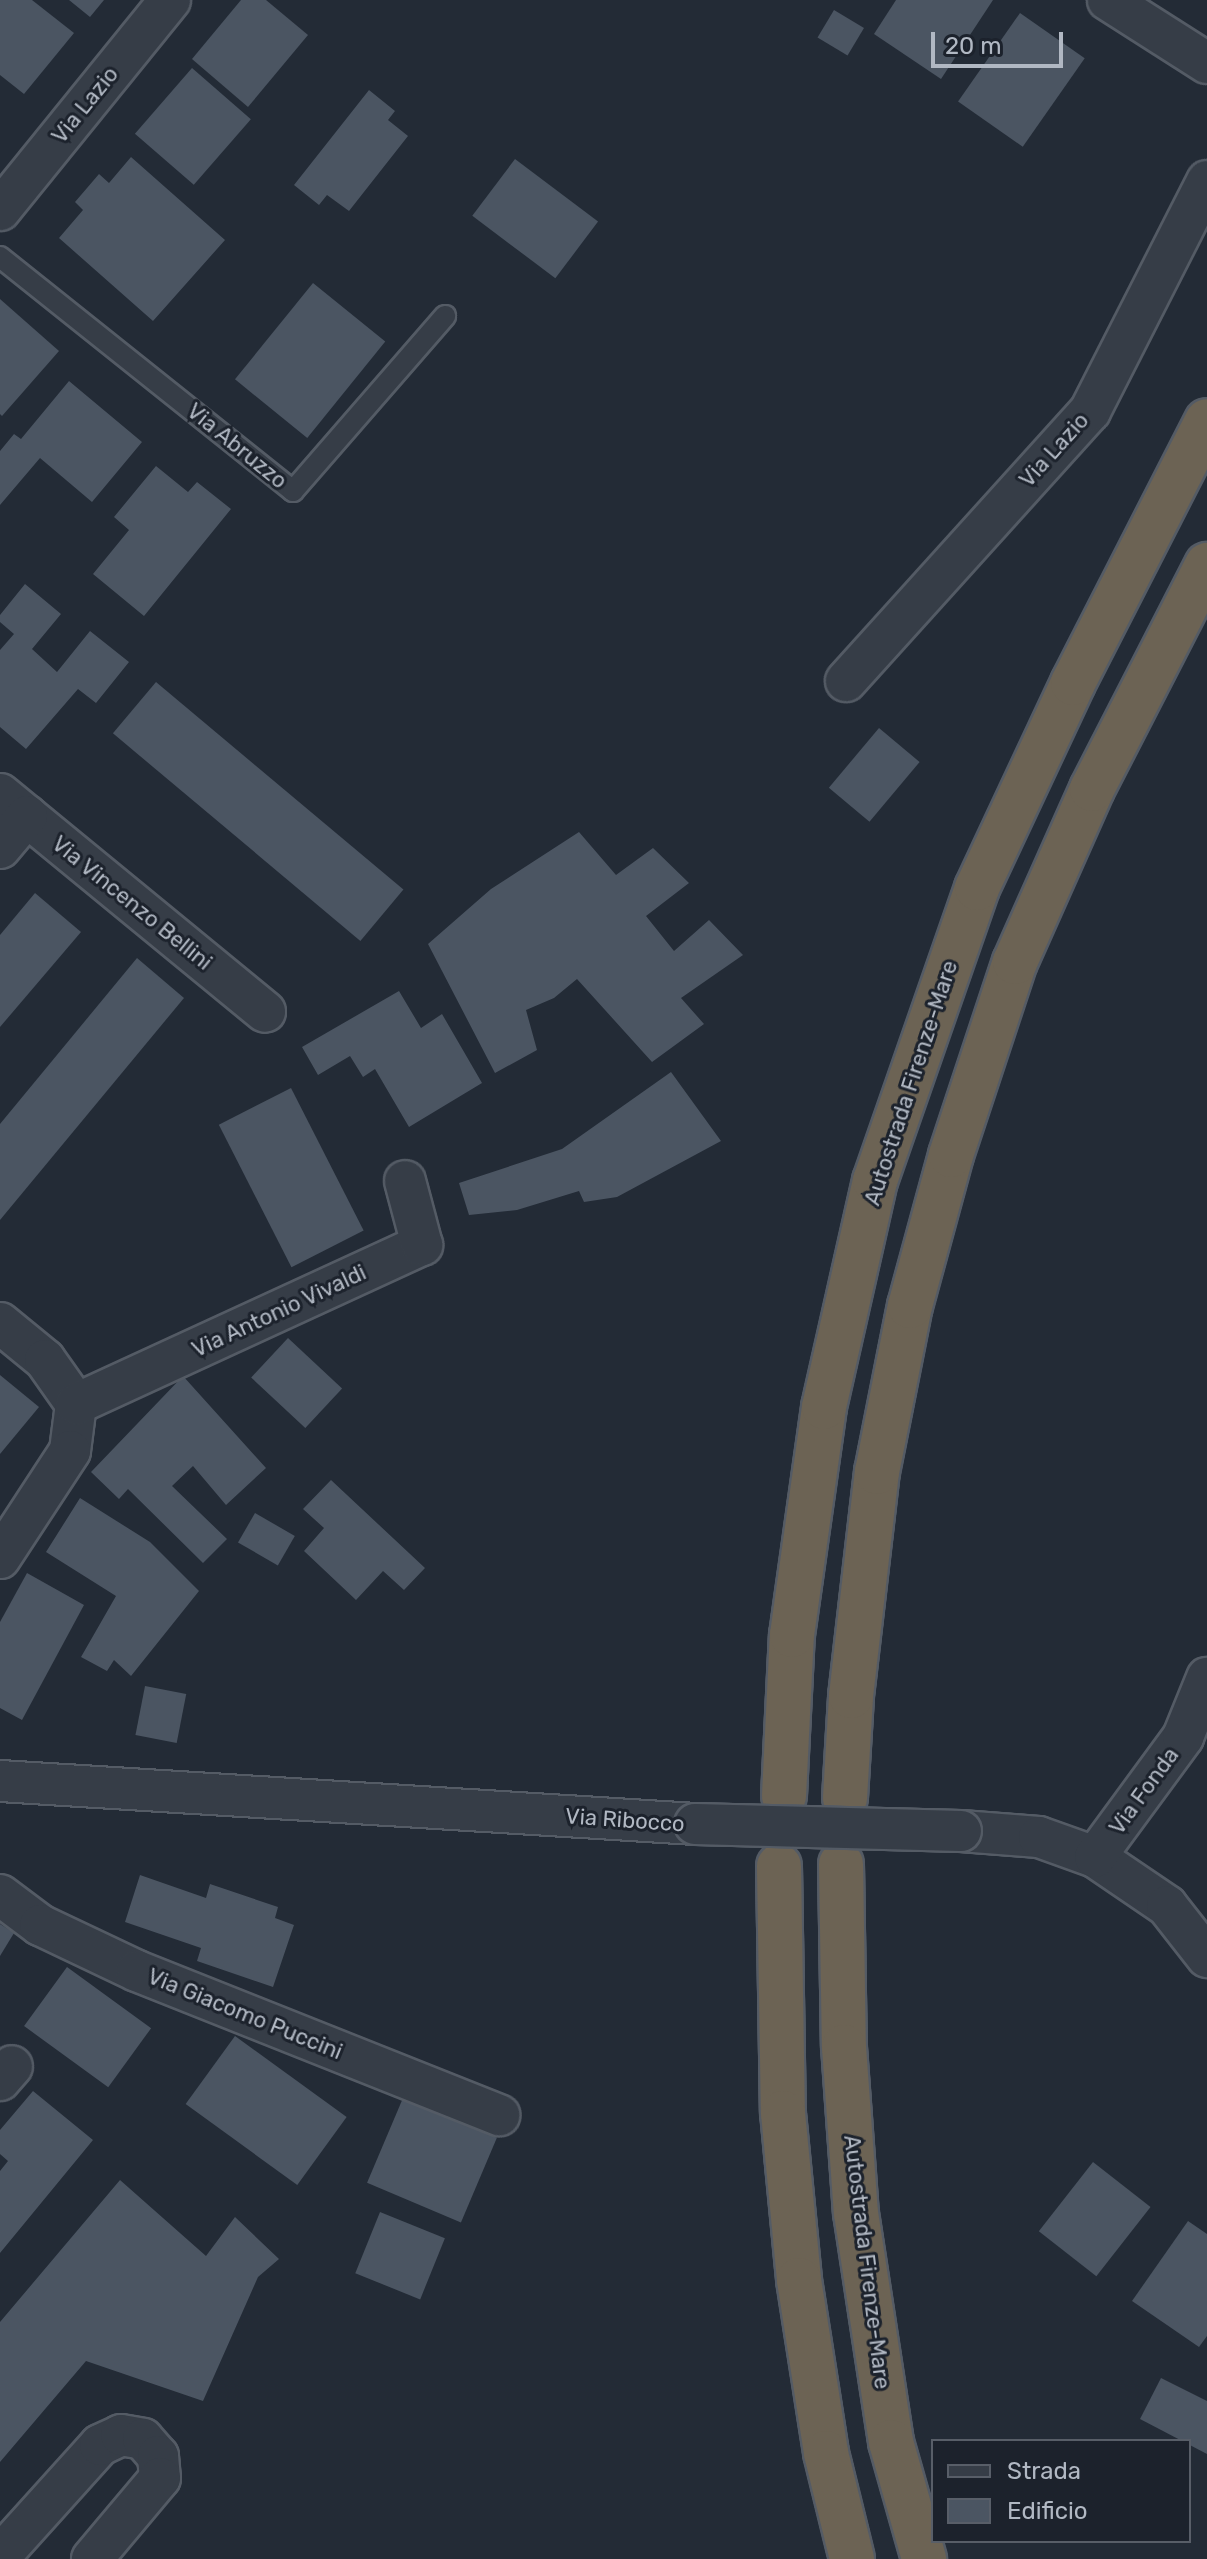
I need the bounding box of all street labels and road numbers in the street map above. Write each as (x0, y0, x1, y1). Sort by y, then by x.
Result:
street label: Via Lazio (46, 61, 124, 149)
street label: Via Abruzzo (181, 398, 293, 494)
street label: Via Lazio (1014, 407, 1094, 493)
street label: Via Vincenzo Bellini (46, 830, 218, 976)
street label: Autostrada Firenze-Mare (859, 957, 963, 1209)
street label: Via Antonio Vivaldi (187, 1259, 371, 1363)
street label: Via Fonda (1104, 1742, 1184, 1840)
street label: Via Ribocco (564, 1803, 686, 1837)
street label: Via Giacomo Puccini (144, 1963, 346, 2065)
street label: Autostrada Firenze-Mare (838, 2133, 896, 2391)

